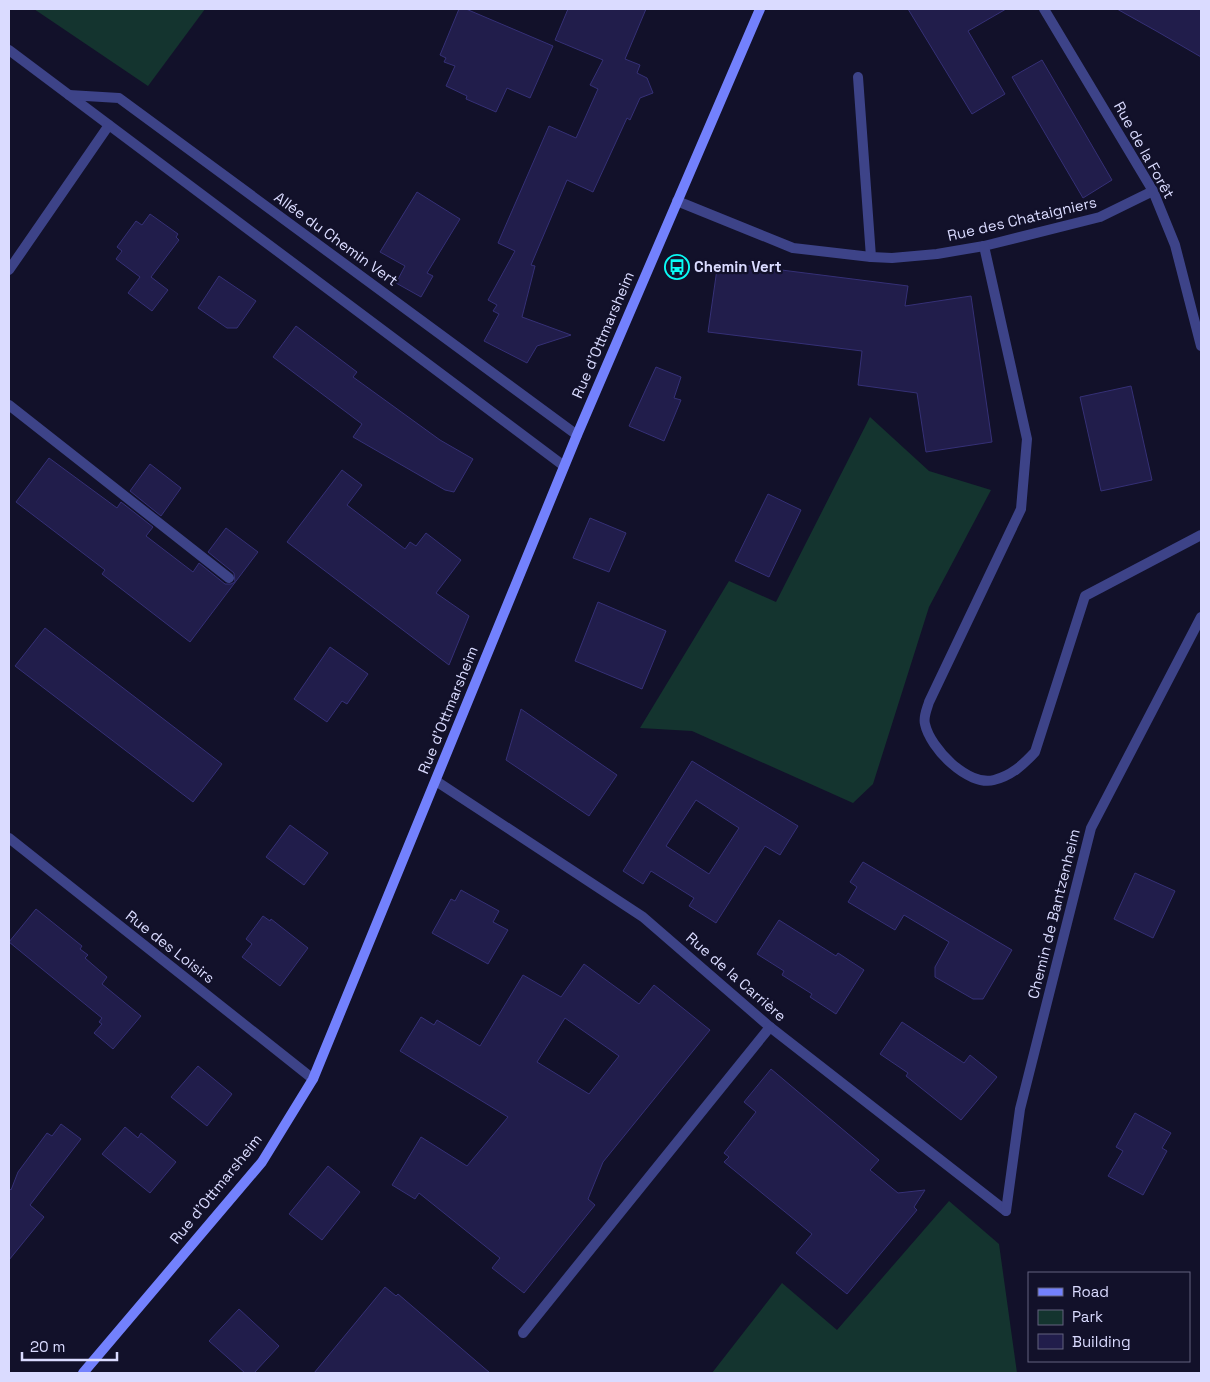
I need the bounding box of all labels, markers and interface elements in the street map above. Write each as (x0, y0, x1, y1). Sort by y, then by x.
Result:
street label: Rue de la Forêt (1110, 98, 1179, 202)
street label: Allée du Chemin Vert (271, 187, 402, 290)
street label: Rue des Chataigniers (945, 192, 1098, 245)
bus stop icon: Chemin Vert (664, 254, 690, 280)
place label: Chemin Vert (694, 257, 782, 276)
street label: Rue d'Ottmarsheim (567, 268, 638, 401)
street label: Rue d'Ottmarsheim (413, 643, 482, 776)
street label: Chemin de Bantzenheim (1023, 827, 1084, 1001)
street label: Rue des Loisirs (122, 906, 219, 987)
street label: Rue de la Carrière (682, 928, 790, 1025)
street label: Rue d'Ottmarsheim (165, 1130, 266, 1248)
legend (1028, 1272, 1190, 1362)
text: Road (1072, 1282, 1109, 1301)
text: Park (1072, 1307, 1103, 1326)
scale bar (22, 1330, 118, 1362)
text: Building (1072, 1332, 1131, 1351)
text: 20 m (30, 1337, 65, 1356)

